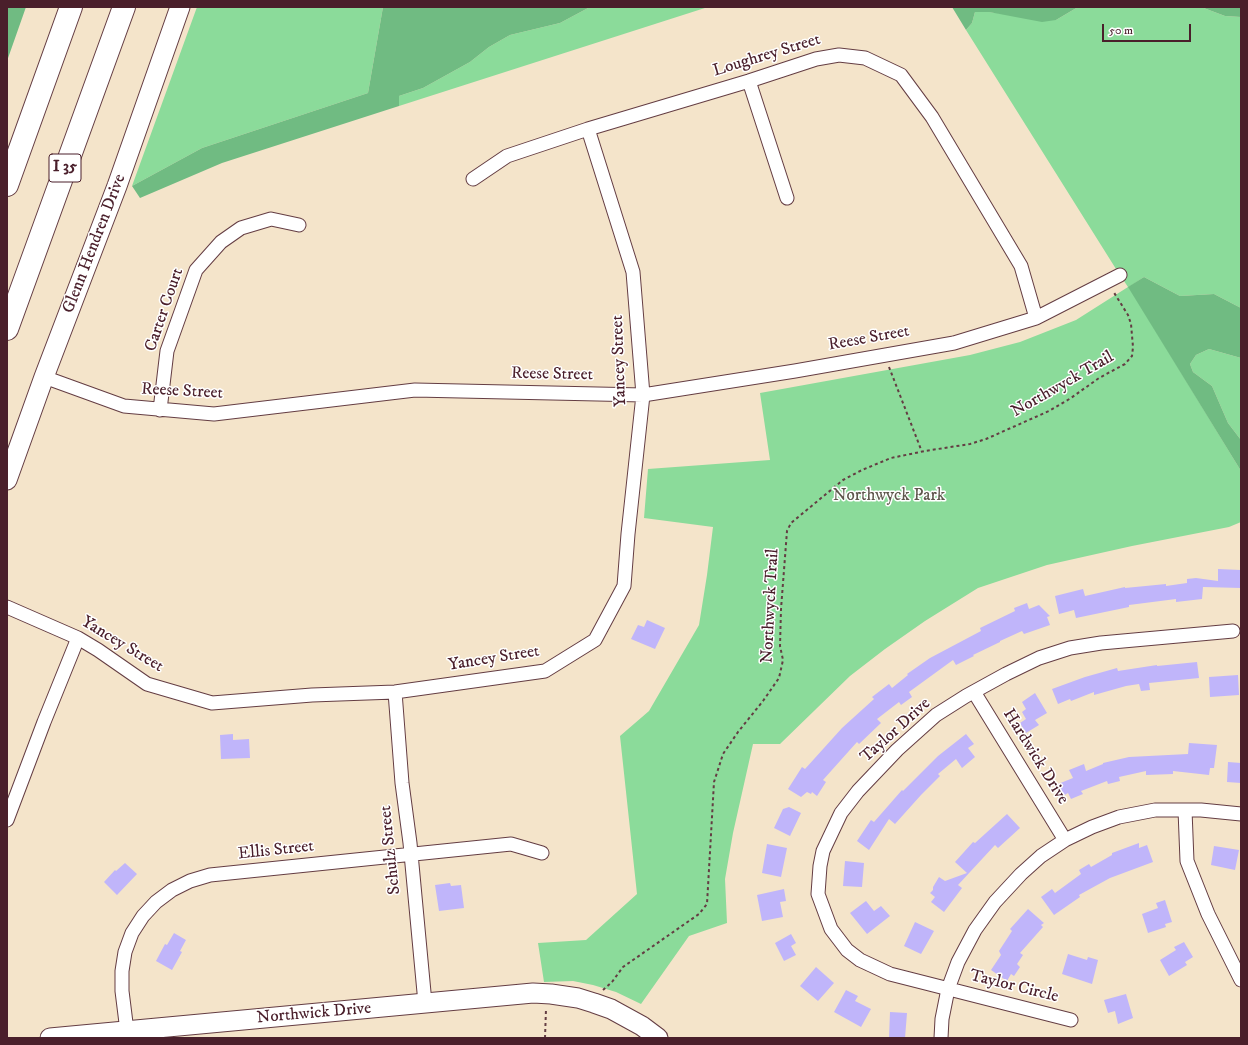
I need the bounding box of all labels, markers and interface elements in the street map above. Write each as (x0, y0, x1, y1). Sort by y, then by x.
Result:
scale bar (1104, 16, 1193, 42)
text: 50 m (1109, 23, 1133, 38)
street label: Loughrey Street (711, 30, 823, 82)
road number: I 35 (49, 154, 81, 182)
street label: Glenn Hendren Drive (59, 171, 131, 317)
street label: Carter Court (141, 266, 189, 354)
street label: Yancey Street (608, 315, 632, 407)
street label: Reese Street (827, 322, 911, 356)
street label: Northwyck Trail (1008, 347, 1118, 423)
street label: Reese Street (511, 364, 593, 386)
street label: Reese Street (141, 380, 223, 404)
park label: Northwyck Park (833, 486, 945, 506)
street label: Northwyck Trail (758, 548, 784, 664)
street label: Yancey Street (77, 613, 167, 677)
street label: Yancey Street (447, 642, 541, 676)
street label: Taylor Drive (857, 694, 935, 768)
street label: Hardwick Drive (998, 706, 1072, 808)
street label: Schulz Street (376, 804, 406, 896)
street label: Ellis Street (237, 837, 315, 865)
street label: Taylor Circle (968, 966, 1060, 1008)
street label: Northwick Drive (256, 999, 372, 1029)

